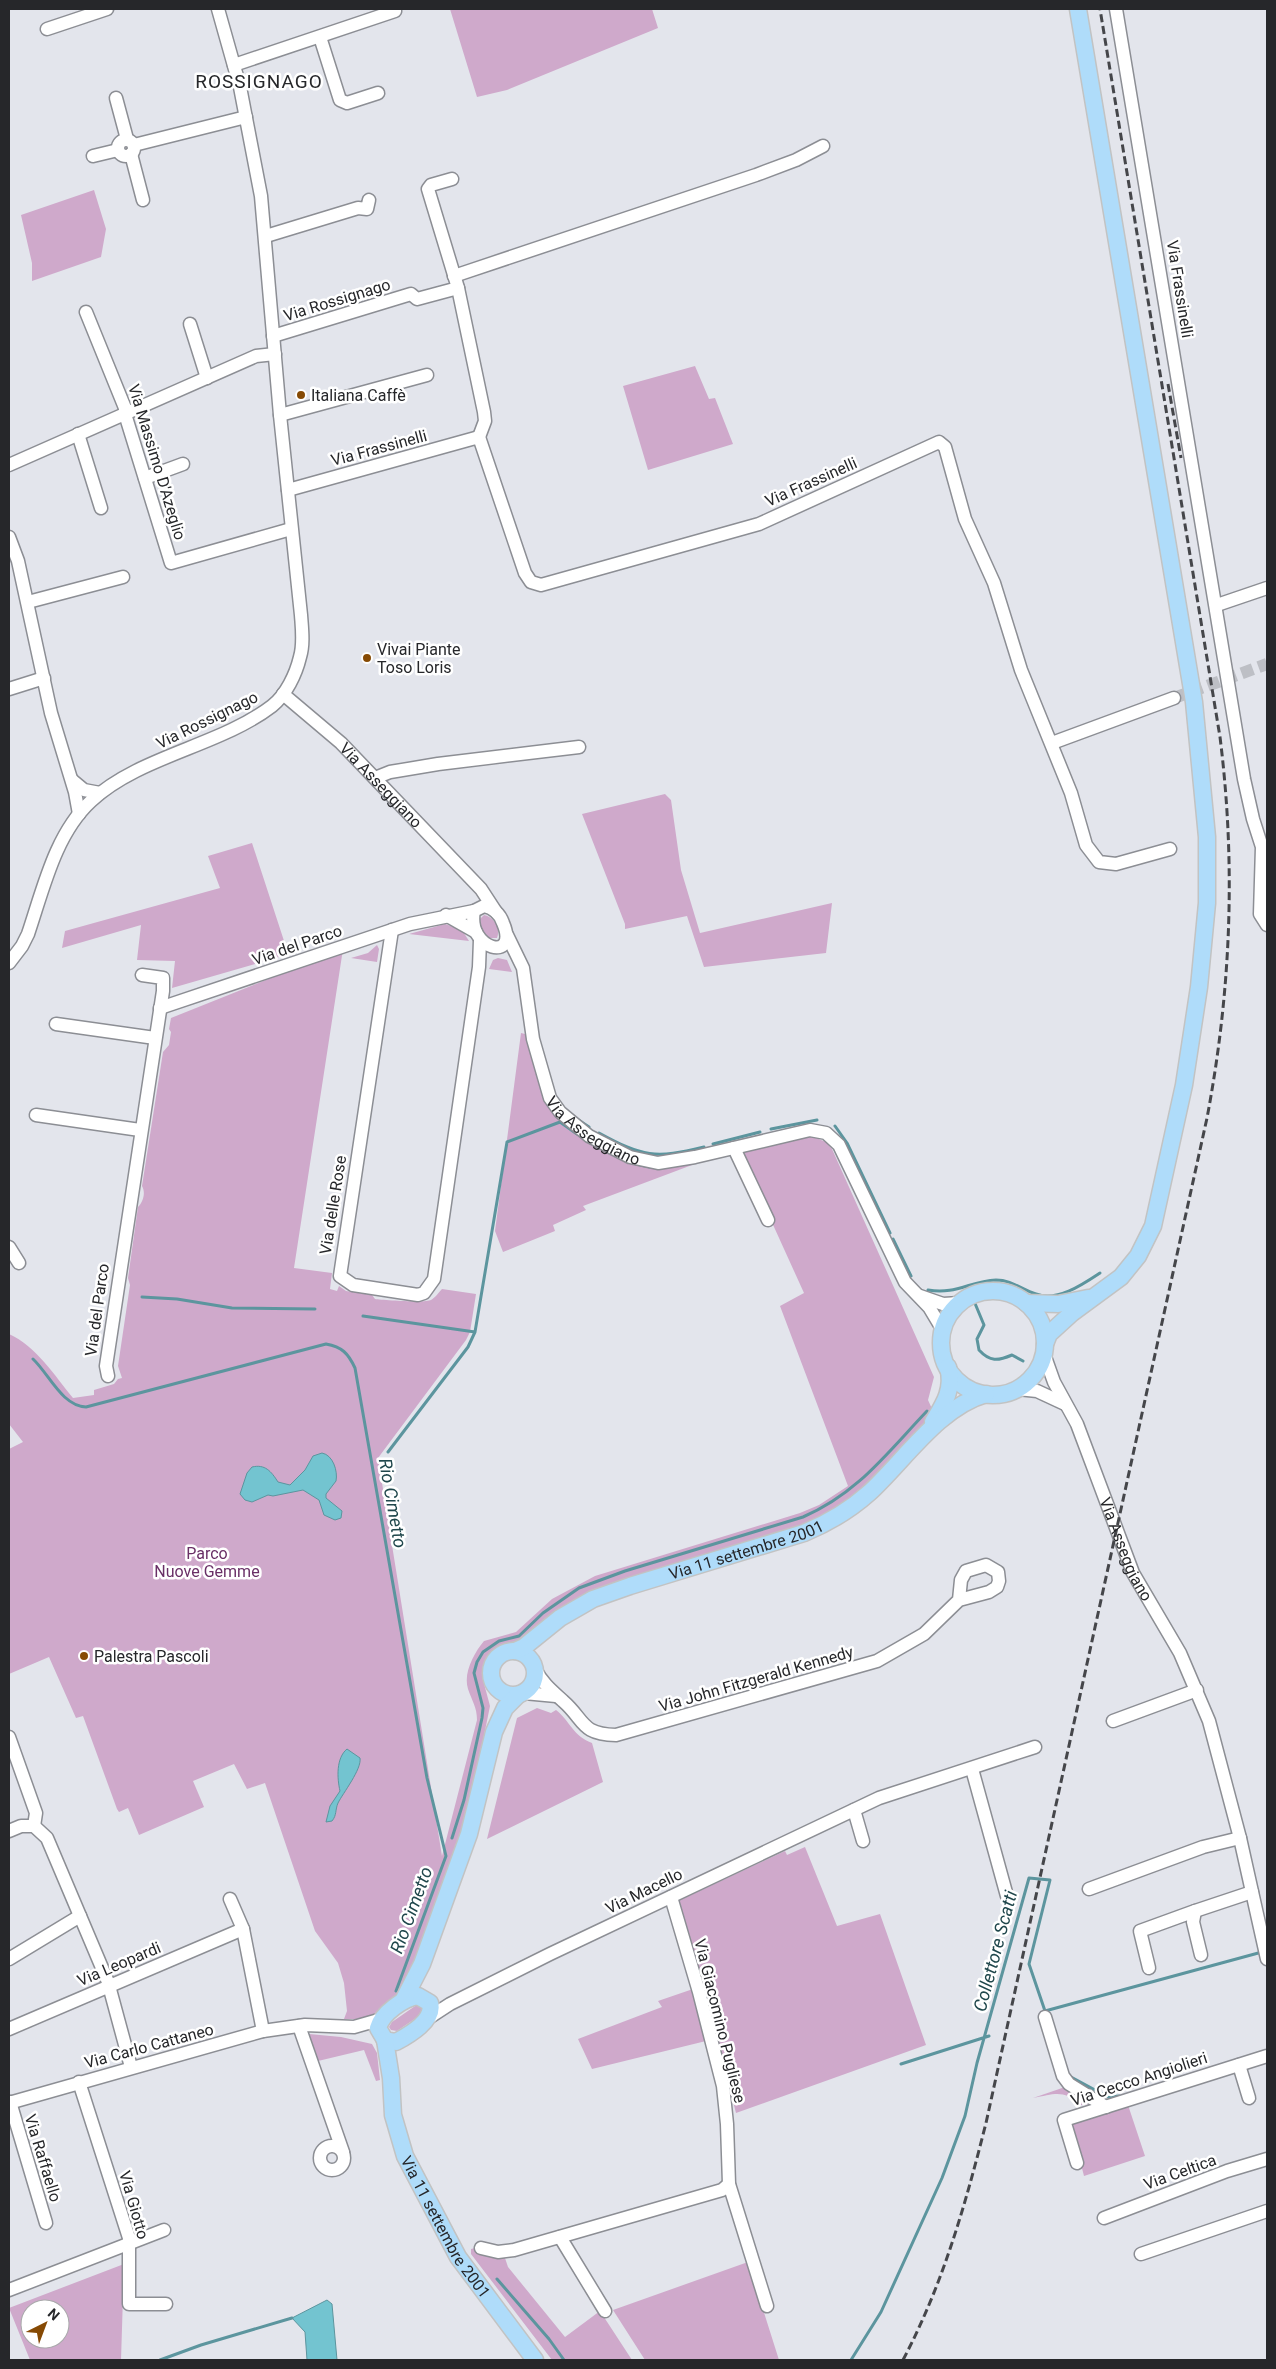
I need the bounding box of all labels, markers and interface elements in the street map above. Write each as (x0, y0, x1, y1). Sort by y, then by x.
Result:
district label: ROSSIGNAGO (195, 70, 323, 93)
street label: Via Frassinelli (1163, 239, 1197, 339)
street label: Via Rossignago (281, 275, 393, 325)
street label: Via Massimo D'Azeglio (124, 382, 190, 542)
place label: Italiana Caffè (311, 386, 406, 405)
marker: Italiana Caffè (295, 389, 307, 401)
street label: Via Frassinelli (329, 426, 429, 470)
street label: Via Frassinelli (762, 453, 860, 511)
place label: Vivai Piante Toso Loris (377, 640, 461, 677)
marker: Vivai Piante Toso Loris (361, 652, 373, 664)
street label: Via Rossignago (153, 687, 261, 753)
street label: Via Asseggiano (336, 738, 426, 831)
street label: Via del Parco (250, 921, 344, 969)
street label: Via Asseggiano (542, 1092, 641, 1168)
street label: Via delle Rose (316, 1154, 350, 1256)
street label: Via del Parco (81, 1262, 113, 1358)
water label: Rio Cimetto (375, 1456, 411, 1550)
street label: Via Asseggiano (1096, 1495, 1157, 1604)
street label: Via 11 settembre 2001 (666, 1516, 827, 1583)
park label: Parco Nuove Gemme (154, 1544, 260, 1581)
street label: Via John Fitzgerald Kennedy (657, 1642, 856, 1716)
place label: Palestra Pascoli (94, 1647, 209, 1666)
marker: Palestra Pascoli (78, 1650, 90, 1662)
water label: Rio Cimetto (386, 1864, 436, 1956)
street label: Via Macello (602, 1864, 686, 1918)
water label: Collettore Scatti (969, 1887, 1021, 2014)
street label: Via Giacomino Pugliese (690, 1937, 750, 2105)
street label: Via Leopardi (74, 1938, 164, 1990)
street label: Via Carlo Cattaneo (82, 2020, 216, 2072)
street label: Via Cecco Angiolieri (1068, 2048, 1210, 2110)
street label: Via Raffaello (21, 2112, 65, 2204)
street label: Via Celtica (1141, 2150, 1219, 2194)
street label: Via 11 settembre 2001 (397, 2153, 495, 2301)
street label: Via Giotto (115, 2169, 153, 2241)
north arrow (20, 2299, 70, 2349)
text: N (45, 2305, 63, 2324)

